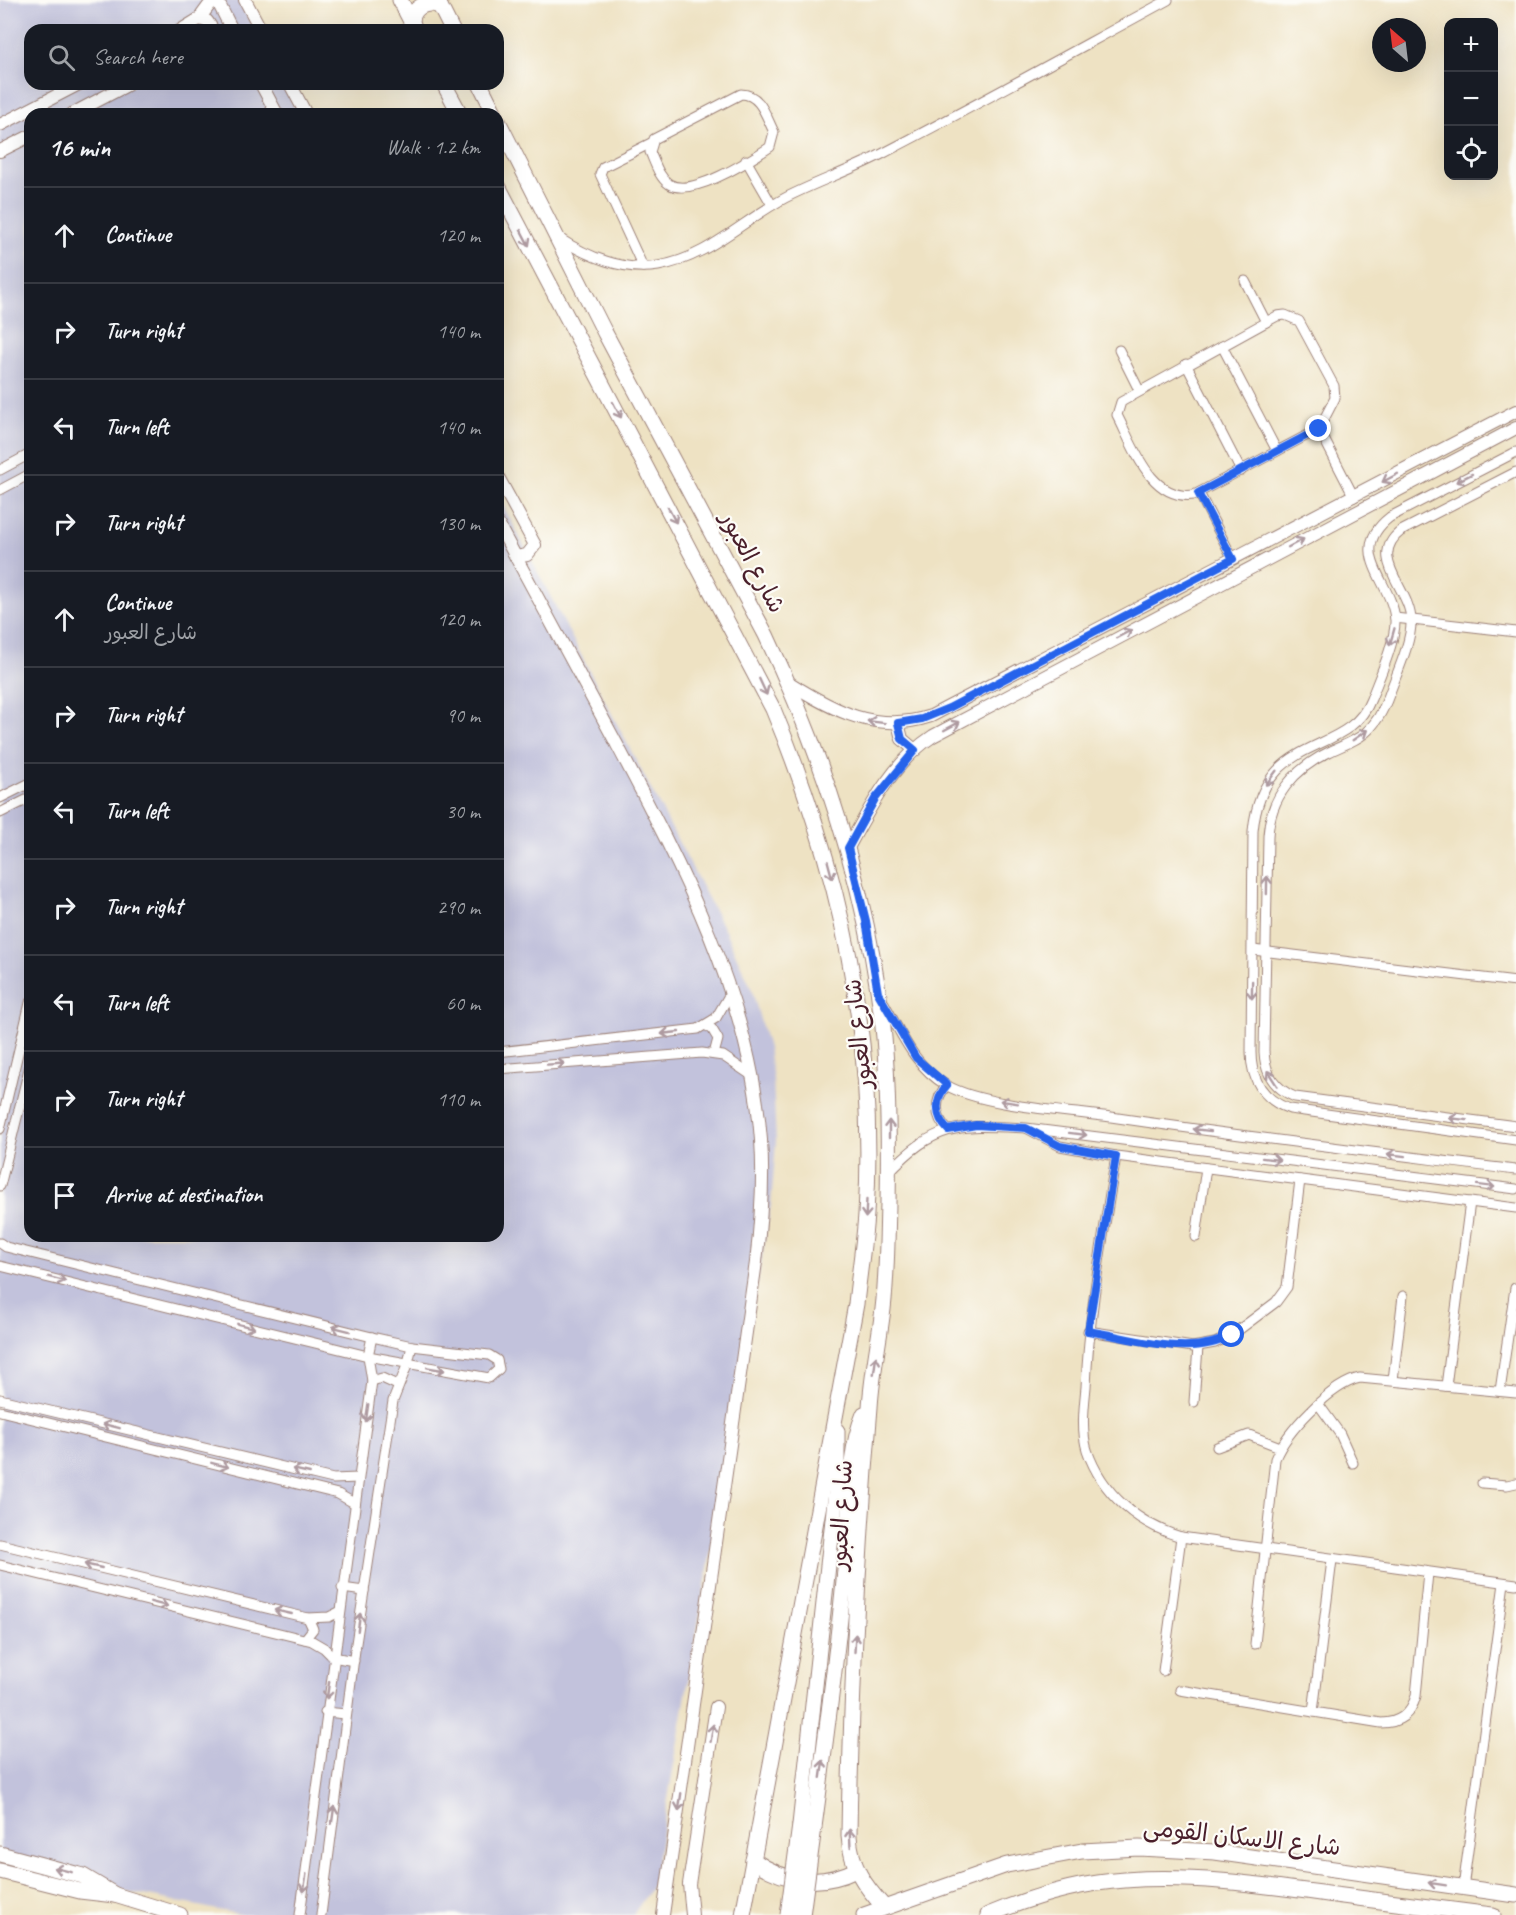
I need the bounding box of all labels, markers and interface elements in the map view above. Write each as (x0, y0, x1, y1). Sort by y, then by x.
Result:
north arrow (1372, 18, 1426, 72)
map controls (1444, 18, 1498, 180)
button: + (1444, 18, 1498, 72)
search box (24, 24, 504, 90)
icon: search (45, 41, 78, 74)
text: Search here (93, 43, 183, 71)
button: − (1444, 72, 1498, 126)
button: locate (1444, 126, 1498, 180)
text: 16 min (48, 131, 110, 164)
text: Walk · 1.2 km (386, 135, 480, 160)
icon: ahead (48, 219, 81, 252)
text: Continue (105, 221, 171, 249)
text: 120 m (437, 223, 480, 248)
one-way arrow (520, 228, 531, 246)
icon: right (48, 315, 81, 348)
text: Turn right (105, 317, 182, 345)
text: 140 m (437, 319, 480, 344)
one-way arrow (611, 401, 623, 418)
icon: left (48, 411, 81, 444)
text: Turn left (105, 413, 169, 441)
text: 140 m (437, 415, 480, 440)
route end (1305, 415, 1331, 441)
one-way arrow (1381, 472, 1399, 484)
one-way arrow (1455, 473, 1473, 485)
street label: شارع العبور (711, 504, 792, 619)
one-way arrow (667, 505, 678, 523)
icon: right (48, 507, 81, 540)
text: Turn right (105, 509, 182, 537)
text: 130 m (437, 511, 480, 536)
one-way arrow (1287, 537, 1305, 548)
text: Continue (105, 589, 171, 617)
icon: ahead (48, 603, 81, 636)
text: 120 m (437, 607, 480, 632)
text: شارع العبور (105, 620, 197, 645)
one-way arrow (1386, 627, 1397, 646)
one-way arrow (1115, 628, 1132, 640)
one-way arrow (758, 678, 770, 696)
icon: right (48, 699, 81, 732)
text: Turn right (105, 701, 182, 729)
text: 90 m (446, 703, 480, 728)
one-way arrow (867, 716, 886, 727)
one-way arrow (943, 720, 960, 732)
one-way arrow (1352, 729, 1368, 741)
one-way arrow (1265, 769, 1277, 785)
icon: left (48, 795, 81, 828)
text: Turn left (105, 797, 169, 825)
text: 30 m (446, 799, 480, 824)
one-way arrow (825, 860, 837, 879)
one-way arrow (1261, 876, 1273, 896)
icon: right (48, 891, 81, 924)
text: Turn right (105, 893, 182, 921)
text: 290 m (437, 895, 480, 920)
street label: شارع العبور (837, 977, 881, 1093)
one-way arrow (1246, 979, 1258, 999)
icon: left (48, 987, 81, 1020)
text: Turn left (105, 989, 169, 1017)
text: 60 m (446, 991, 480, 1016)
one-way arrow (660, 1028, 680, 1039)
one-way arrow (546, 1058, 566, 1069)
one-way arrow (1266, 1070, 1278, 1087)
icon: right (48, 1083, 81, 1116)
text: Turn right (105, 1085, 182, 1113)
text: 110 m (437, 1087, 480, 1112)
one-way arrow (1000, 1096, 1019, 1107)
one-way arrow (1449, 1113, 1468, 1124)
one-way arrow (883, 1119, 895, 1139)
one-way arrow (1193, 1124, 1213, 1135)
one-way arrow (1068, 1129, 1087, 1140)
one-way arrow (1386, 1149, 1406, 1160)
one-way arrow (1261, 1153, 1281, 1164)
icon: arrive (48, 1179, 81, 1212)
one-way arrow (1475, 1180, 1495, 1191)
text: Arrive at destination (105, 1181, 262, 1209)
one-way arrow (860, 1198, 871, 1218)
one-way arrow (47, 1274, 66, 1286)
one-way arrow (236, 1320, 255, 1332)
route start (1218, 1321, 1244, 1347)
one-way arrow (332, 1323, 351, 1335)
one-way arrow (870, 1356, 881, 1376)
one-way arrow (426, 1364, 446, 1375)
one-way arrow (361, 1403, 372, 1423)
one-way arrow (102, 1419, 121, 1431)
one-way arrow (210, 1459, 229, 1471)
street label: شارع العبور (823, 1459, 861, 1573)
one-way arrow (291, 1465, 310, 1477)
one-way arrow (84, 1560, 103, 1572)
one-way arrow (149, 1598, 168, 1610)
one-way arrow (274, 1605, 293, 1617)
one-way arrow (354, 1613, 365, 1632)
one-way arrow (850, 1634, 861, 1654)
one-way arrow (323, 1679, 334, 1699)
one-way arrow (707, 1723, 718, 1743)
one-way arrow (817, 1760, 828, 1780)
one-way arrow (675, 1792, 686, 1812)
one-way arrow (328, 1806, 339, 1826)
street label: شارع الاسكان القومى (1142, 1812, 1342, 1864)
one-way arrow (844, 1829, 855, 1849)
one-way arrow (54, 1864, 73, 1876)
one-way arrow (299, 1873, 310, 1893)
one-way arrow (1428, 1879, 1448, 1890)

